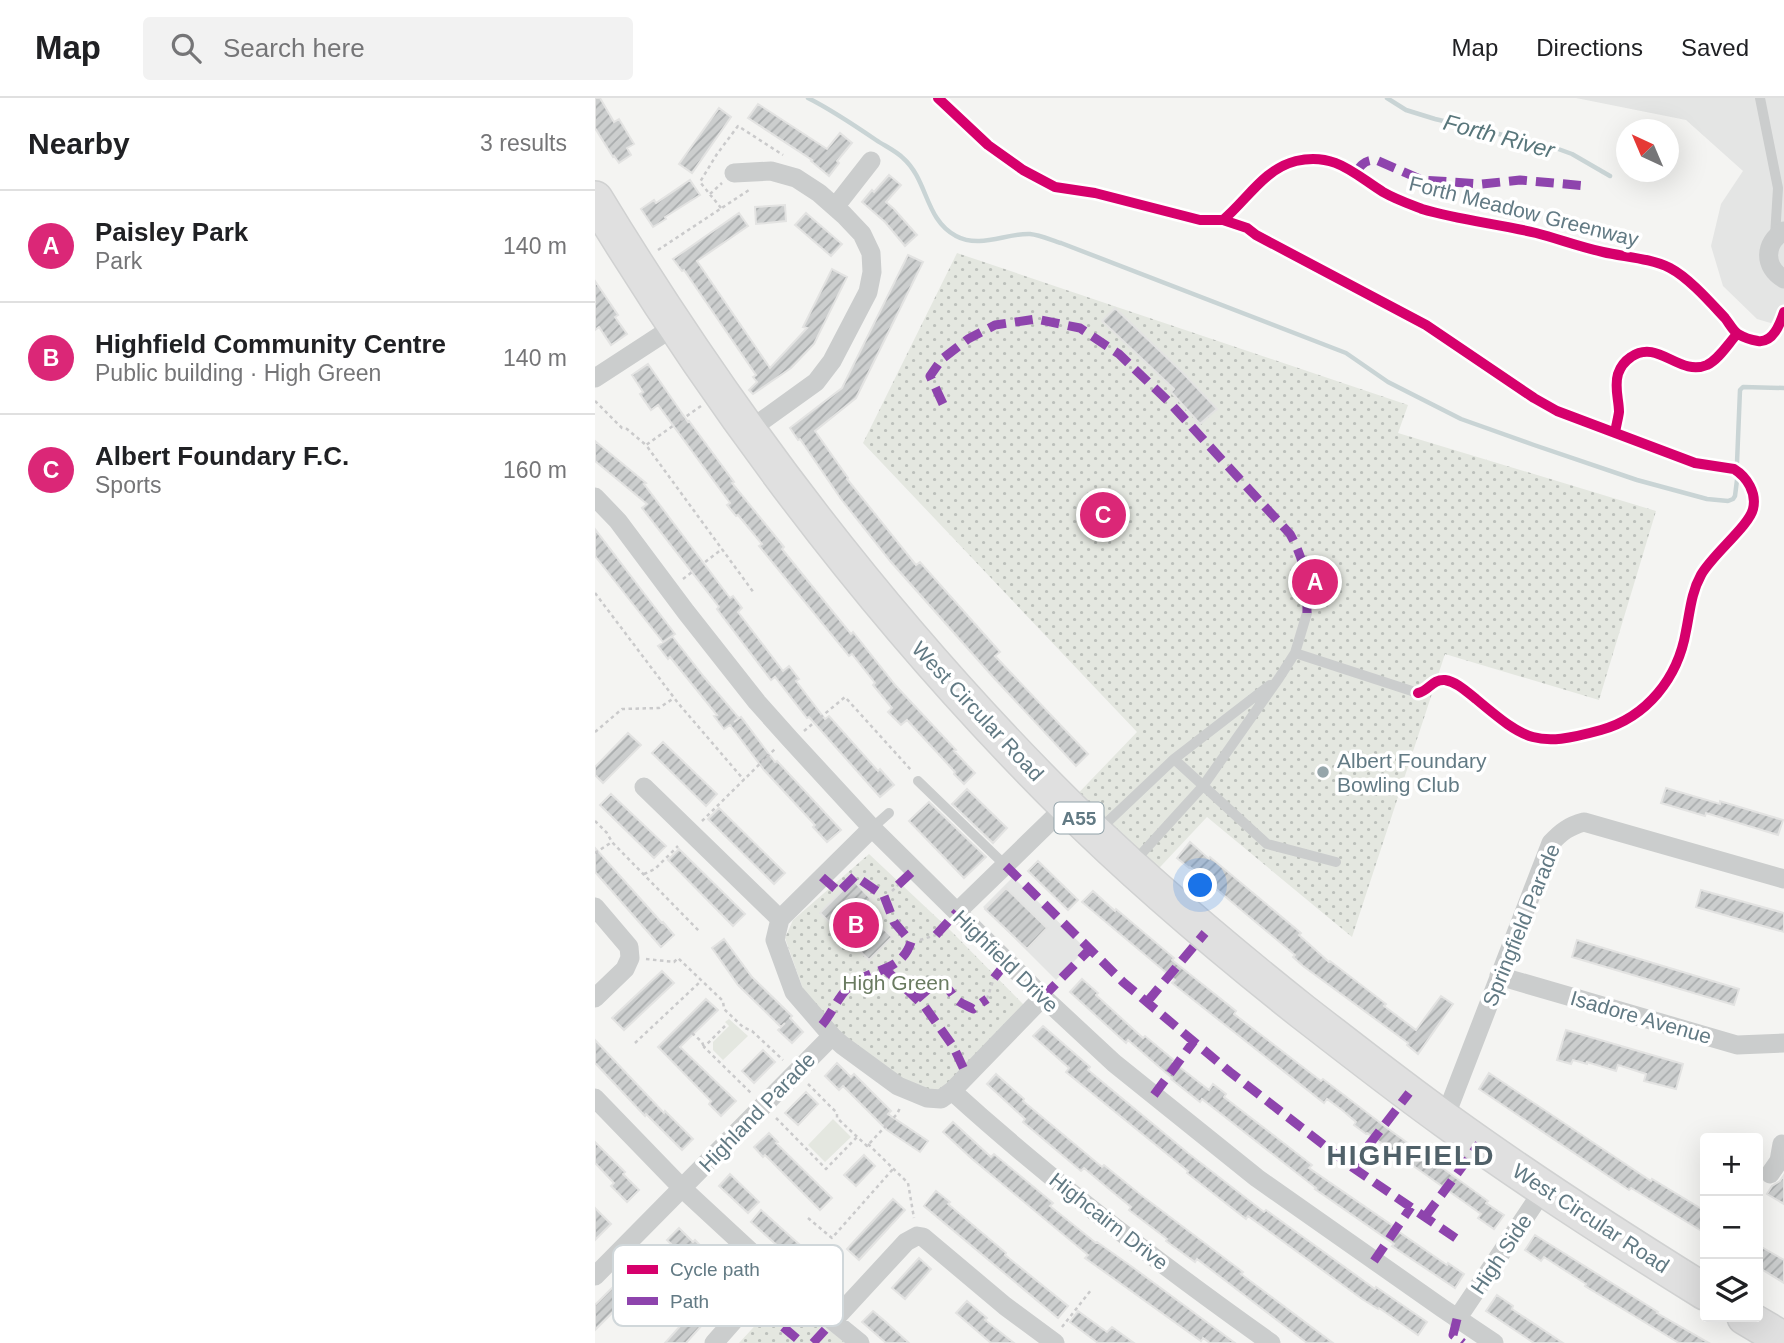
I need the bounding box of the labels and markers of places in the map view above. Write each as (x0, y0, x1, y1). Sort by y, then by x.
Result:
pin: C (1080, 489, 1126, 541)
pin: A (1292, 556, 1338, 608)
place label: Albert Foundary Bowling Club (1337, 749, 1487, 796)
marker: Albert Foundary Bowling Club (1315, 764, 1331, 780)
pin: B (833, 899, 879, 951)

